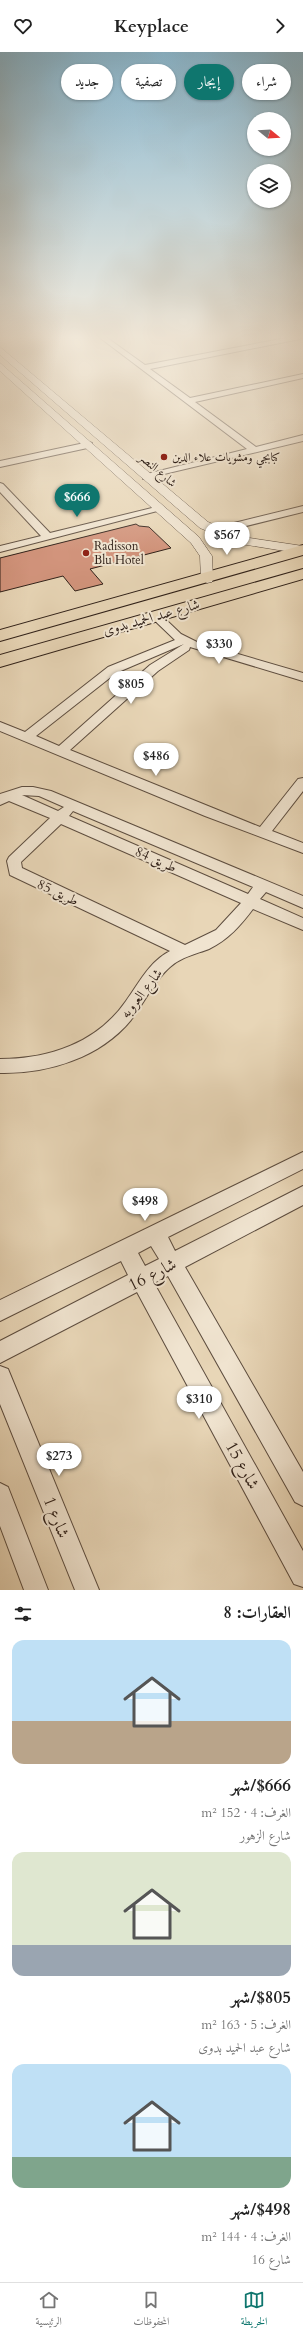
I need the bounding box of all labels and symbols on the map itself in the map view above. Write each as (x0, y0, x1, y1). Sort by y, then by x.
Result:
north arrow (247, 112, 291, 156)
street label: شارع النصر (132, 448, 180, 493)
place label: كبابجي ومشويات علاء الدين (172, 449, 280, 469)
marker: كبابجي ومشويات علاء الدين (159, 452, 169, 462)
pin: $666 (53, 484, 101, 518)
pin: $567 (203, 522, 251, 556)
place label: Radisson Blu Hotel (94, 538, 144, 568)
marker: Radisson Blu Hotel (81, 548, 91, 558)
street label: شارع عبد الحميد بدوى (101, 595, 202, 642)
pin: $330 (195, 631, 243, 665)
pin: $805 (107, 671, 155, 705)
pin: $486 (132, 743, 180, 777)
street label: طريق 84 (132, 842, 180, 877)
street label: طريق 85 (34, 875, 82, 910)
street label: شارع العروبه (116, 964, 168, 1023)
pin: $498 (121, 1188, 169, 1222)
street label: شارع 16 (124, 1253, 181, 1298)
pin: $310 (175, 1386, 223, 1420)
street label: شارع 15 (218, 1437, 265, 1494)
pin: $273 (35, 1443, 83, 1477)
street label: شارع 1 (36, 1493, 75, 1542)

